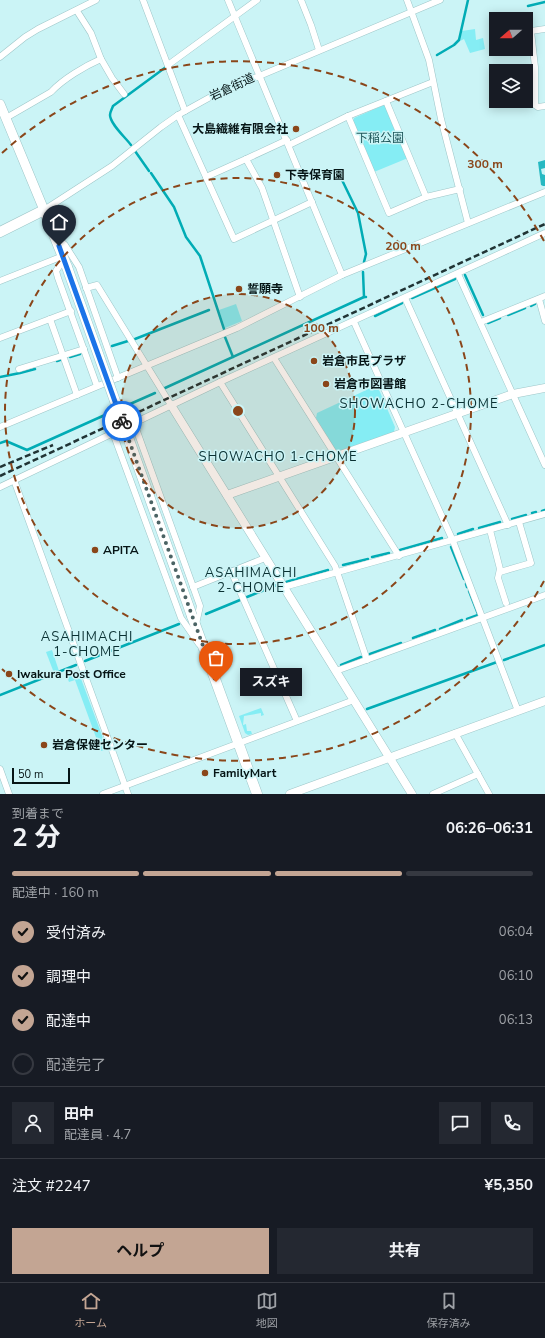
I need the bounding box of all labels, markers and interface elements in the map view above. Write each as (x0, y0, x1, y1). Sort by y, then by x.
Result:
north arrow (489, 12, 533, 56)
map controls (489, 12, 533, 108)
button: layers (489, 64, 533, 108)
street label: 岩倉街道 (207, 70, 257, 104)
place label: 大島繊維有限会社 (192, 121, 288, 137)
marker: 大島繊維有限会社 (291, 124, 301, 134)
park label: 下稲公園 (356, 130, 404, 146)
text: 300 m (467, 156, 503, 172)
place label: 下寺保育園 (285, 167, 345, 183)
marker: 下寺保育園 (272, 170, 282, 180)
pin (42, 205, 76, 246)
icon: home (48, 211, 70, 233)
text: 200 m (385, 238, 421, 254)
place label: 誓願寺 (247, 281, 283, 297)
marker: 誓願寺 (234, 284, 244, 294)
text: 100 m (303, 320, 339, 336)
place label: 岩倉市民プラザ (322, 353, 406, 369)
marker: 岩倉市民プラザ (309, 356, 319, 366)
place label: 岩倉市図書館 (334, 376, 406, 392)
marker: 岩倉市図書館 (321, 379, 331, 389)
district label: SHOWACHO 2-CHOME (339, 395, 499, 413)
courier (102, 401, 142, 441)
centre of rings (231, 404, 245, 418)
icon: bike (111, 410, 133, 432)
district label: SHOWACHO 1-CHOME (198, 448, 358, 466)
place label: APITA (103, 542, 139, 558)
marker: APITA (90, 545, 100, 555)
district label: ASAHIMACHI 2-CHOME (205, 564, 297, 597)
district label: ASAHIMACHI 1-CHOME (41, 628, 133, 661)
pin (199, 641, 233, 682)
icon: bag (205, 647, 227, 669)
place label: Iwakura Post Office (17, 666, 126, 682)
callout: スズキ (240, 668, 302, 696)
marker: Iwakura Post Office (4, 669, 14, 679)
text: スズキ (251, 673, 291, 691)
place label: 岩倉保健センター (52, 737, 148, 753)
marker: 岩倉保健センター (39, 740, 49, 750)
place label: FamilyMart (213, 765, 277, 781)
scale bar (12, 766, 70, 785)
text: 50 m (18, 767, 43, 782)
marker: FamilyMart (200, 768, 210, 778)
text: 到着まで (12, 805, 64, 823)
text: 06:26–06:31 (446, 818, 533, 838)
text: 2 分 (12, 820, 61, 855)
text: 配達中 · 160 m (12, 884, 99, 902)
icon: check (12, 921, 34, 943)
text: 受付済み (46, 923, 106, 943)
text: 06:04 (499, 923, 533, 941)
icon: check (12, 965, 34, 987)
text: 調理中 (46, 967, 91, 987)
text: 06:10 (499, 967, 533, 985)
icon: check (12, 1009, 34, 1031)
text: 配達中 (46, 1011, 91, 1031)
text: 06:13 (499, 1011, 533, 1029)
text: 配達完了 (46, 1055, 106, 1075)
button: person (12, 1102, 54, 1144)
button: chat (439, 1102, 481, 1144)
button: phone (491, 1102, 533, 1144)
text: 田中 (64, 1104, 94, 1124)
text: 配達員 · 4.7 (64, 1126, 131, 1144)
text: ¥5,350 (484, 1175, 533, 1195)
text: 注文 #2247 (12, 1176, 91, 1196)
button: ヘルプ (12, 1228, 269, 1274)
button: 共有 (277, 1228, 533, 1274)
tab: ホーム (74, 1290, 107, 1331)
tab: 地図 (256, 1290, 278, 1331)
tab: 保存済み (427, 1290, 471, 1331)

